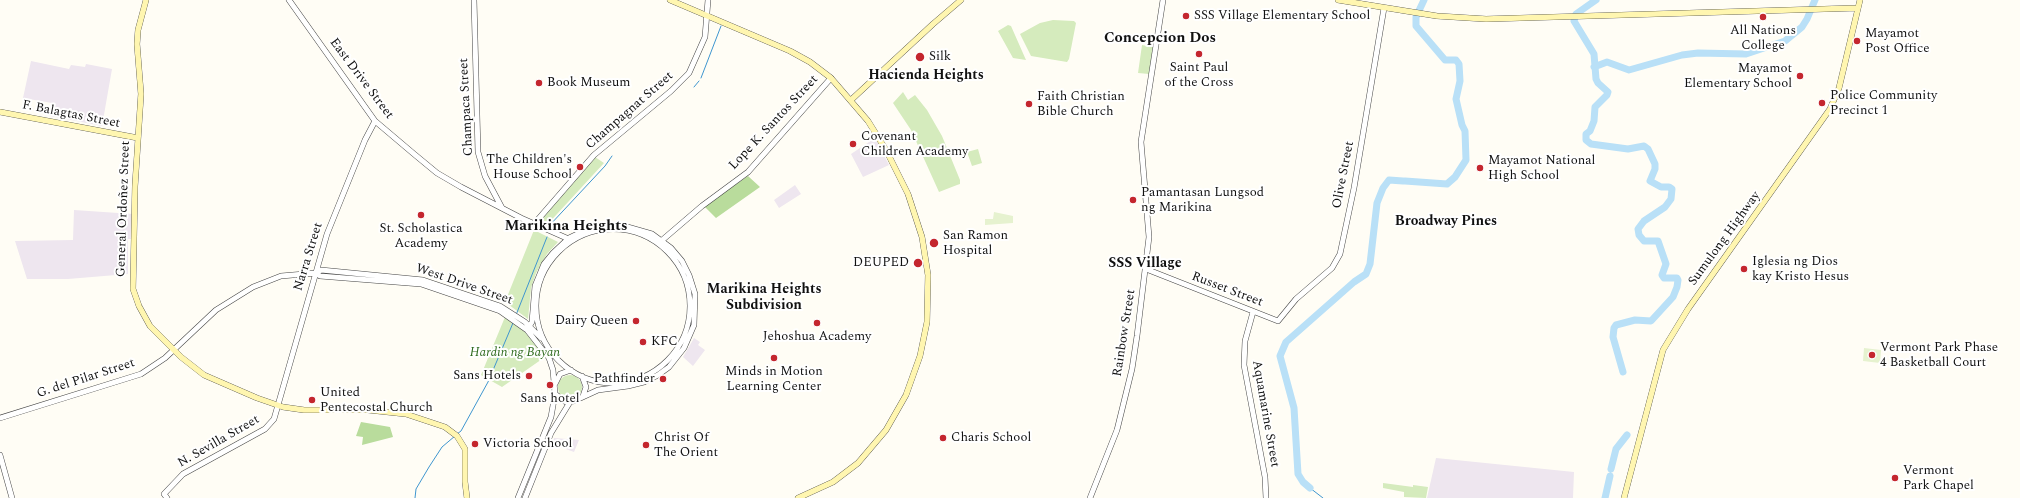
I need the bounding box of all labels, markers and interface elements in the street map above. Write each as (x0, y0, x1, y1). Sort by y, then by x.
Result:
place label: SSS Village Elementary School (1194, 8, 1370, 24)
marker: SSS Village Elementary School (1181, 11, 1191, 21)
marker: All Nations College (1758, 12, 1768, 22)
place label: All Nations College (1730, 23, 1796, 54)
place label: Mayamot Post Office (1865, 26, 1929, 57)
district label: Concepcion Dos (1104, 30, 1216, 48)
street label: East Drive Street (325, 35, 397, 123)
marker: Mayamot Post Office (1852, 36, 1862, 46)
place label: Silk (929, 49, 951, 65)
marker: Saint Paul of the Cross (1194, 49, 1204, 59)
marker: Silk (914, 51, 926, 63)
street label: Champaca Street (457, 58, 477, 156)
place label: Saint Paul of the Cross (1164, 60, 1234, 91)
place label: Mayamot Elementary School (1684, 61, 1792, 92)
district label: Hacienda Heights (868, 68, 984, 84)
street label: Champagnat Street (583, 69, 677, 153)
marker: Mayamot Elementary School (1795, 71, 1805, 81)
street label: Lope K. Santos Street (726, 72, 822, 174)
place label: Book Museum (547, 75, 630, 91)
marker: Book Museum (534, 78, 544, 88)
place label: Police Community Precinct 1 (1830, 88, 1937, 119)
place label: Faith Christian Bible Church (1037, 89, 1125, 120)
street label: F. Balagtas Street (21, 98, 121, 132)
marker: Police Community Precinct 1 (1817, 98, 1827, 108)
marker: Faith Christian Bible Church (1024, 99, 1034, 109)
place label: Covenant Children Academy (861, 129, 968, 160)
marker: Covenant Children Academy (848, 139, 858, 149)
street label: Olive Street (1330, 140, 1358, 210)
street label: General Ordoñez Street (114, 141, 134, 277)
place label: The Children's House School (486, 152, 572, 183)
place label: Mayamot National High School (1488, 153, 1595, 184)
marker: The Children's House School (575, 162, 585, 172)
marker: Mayamot National High School (1475, 163, 1485, 173)
place label: Pamantasan Lungsod ng Marikina (1141, 185, 1264, 216)
street label: Sumulong Highway (1686, 189, 1764, 289)
marker: Pamantasan Lungsod ng Marikina (1128, 195, 1138, 205)
marker: St. Scholastica Academy (416, 210, 426, 220)
district label: Broadway Pines (1395, 214, 1497, 230)
district label: Marikina Heights (504, 218, 628, 236)
street label: Narra Street (291, 221, 327, 293)
place label: St. Scholastica Academy (379, 221, 463, 252)
place label: San Ramon Hospital (943, 228, 1008, 259)
marker: San Ramon Hospital (928, 237, 940, 249)
place label: Iglesia ng Dios kay Kristo Hesus (1752, 254, 1849, 285)
place label: DEUPED (853, 255, 909, 271)
district label: SSS Village (1108, 256, 1182, 272)
marker: DEUPED (912, 257, 924, 269)
street label: West Drive Street (414, 261, 514, 309)
marker: Iglesia ng Dios kay Kristo Hesus (1739, 264, 1749, 274)
street label: Russet Street (1189, 269, 1265, 311)
district label: Marikina Heights Subdivision (707, 282, 821, 314)
street label: Rainbow Street (1110, 288, 1140, 378)
place label: Dairy Queen (555, 313, 628, 329)
marker: Dairy Queen (631, 316, 641, 326)
marker: Jehoshua Academy (812, 318, 822, 328)
place label: Jehoshua Academy (763, 329, 871, 345)
place label: KFC (651, 334, 678, 350)
marker: KFC (638, 337, 648, 347)
place label: Vermont Park Phase 4 Basketball Court (1880, 340, 1998, 371)
park label: Hardin ng Bayan (470, 345, 560, 361)
marker: Vermont Park Phase 4 Basketball Court (1867, 350, 1877, 360)
marker: Minds in Motion Learning Center (769, 353, 779, 363)
street label: G. del Pilar Street (35, 356, 137, 402)
street label: Aquamarine Street (1248, 359, 1282, 469)
place label: Minds in Motion Learning Center (725, 364, 823, 395)
place label: Sans Hotels (453, 368, 521, 384)
marker: Sans Hotels (524, 371, 534, 381)
place label: Pathfinder (594, 371, 655, 387)
marker: Pathfinder (658, 374, 668, 384)
marker: Sans hotel (545, 380, 555, 390)
place label: United Pentecostal Church (320, 385, 433, 416)
place label: Sans hotel (520, 391, 580, 407)
marker: United Pentecostal Church (307, 395, 317, 405)
street label: N. Sevilla Street (175, 412, 263, 472)
place label: Christ Of The Orient (654, 430, 718, 461)
place label: Charis School (951, 430, 1031, 446)
marker: Charis School (938, 433, 948, 443)
place label: Victoria School (483, 436, 572, 452)
marker: Victoria School (470, 439, 480, 449)
marker: Christ Of The Orient (641, 440, 651, 450)
place label: Vermont Park Chapel (1903, 463, 1974, 494)
marker: Vermont Park Chapel (1890, 473, 1900, 483)

